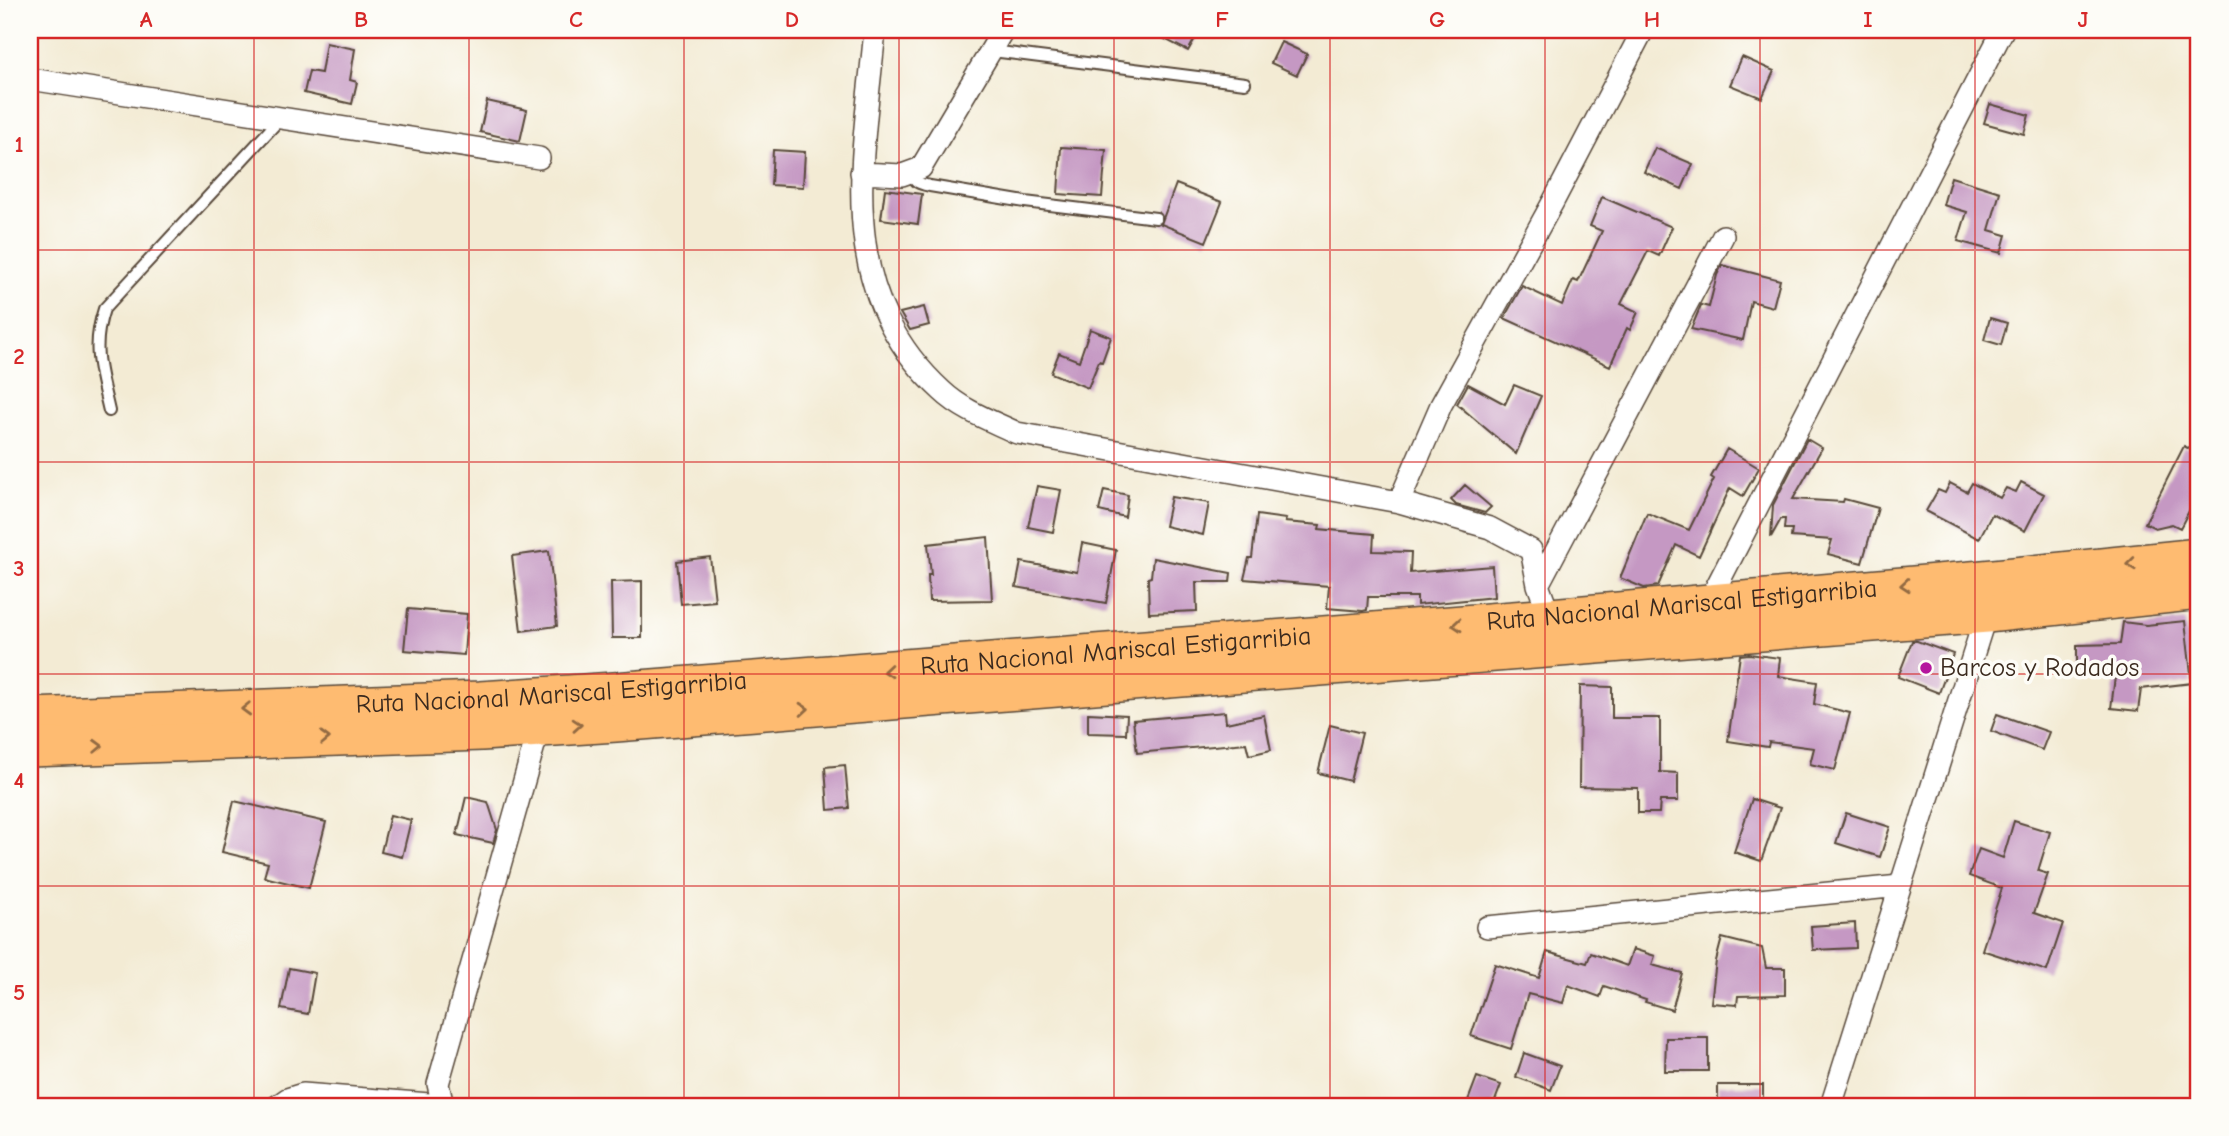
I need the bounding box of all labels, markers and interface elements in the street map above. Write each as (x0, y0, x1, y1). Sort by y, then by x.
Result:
text: A (140, 6, 153, 33)
text: B (354, 6, 368, 33)
text: C (569, 6, 583, 33)
text: D (785, 6, 799, 33)
text: E (1000, 6, 1014, 33)
text: F (1215, 6, 1229, 33)
text: G (1429, 6, 1445, 33)
text: H (1644, 6, 1660, 33)
text: I (1863, 6, 1873, 33)
text: J (2078, 6, 2089, 33)
text: 1 (14, 131, 24, 158)
text: 2 (13, 343, 25, 370)
text: 3 (13, 555, 25, 582)
one-way arrow (2126, 556, 2137, 571)
street label: Ruta Nacional Mariscal Estigarribia (1485, 573, 1879, 637)
one-way arrow (1899, 577, 1910, 592)
one-way arrow (1451, 617, 1462, 632)
street label: Ruta Nacional Mariscal Estigarribia (919, 621, 1312, 682)
place label: Barcos y Rodados (1940, 653, 2139, 683)
marker: Barcos y Rodados (1918, 660, 1934, 676)
one-way arrow (883, 663, 894, 678)
street label: Ruta Nacional Mariscal Estigarribia (355, 666, 748, 720)
one-way arrow (240, 701, 250, 717)
one-way arrow (799, 702, 810, 717)
one-way arrow (572, 718, 583, 733)
one-way arrow (320, 730, 331, 745)
one-way arrow (93, 738, 104, 753)
text: 4 (14, 767, 25, 794)
text: 5 (13, 979, 25, 1006)

